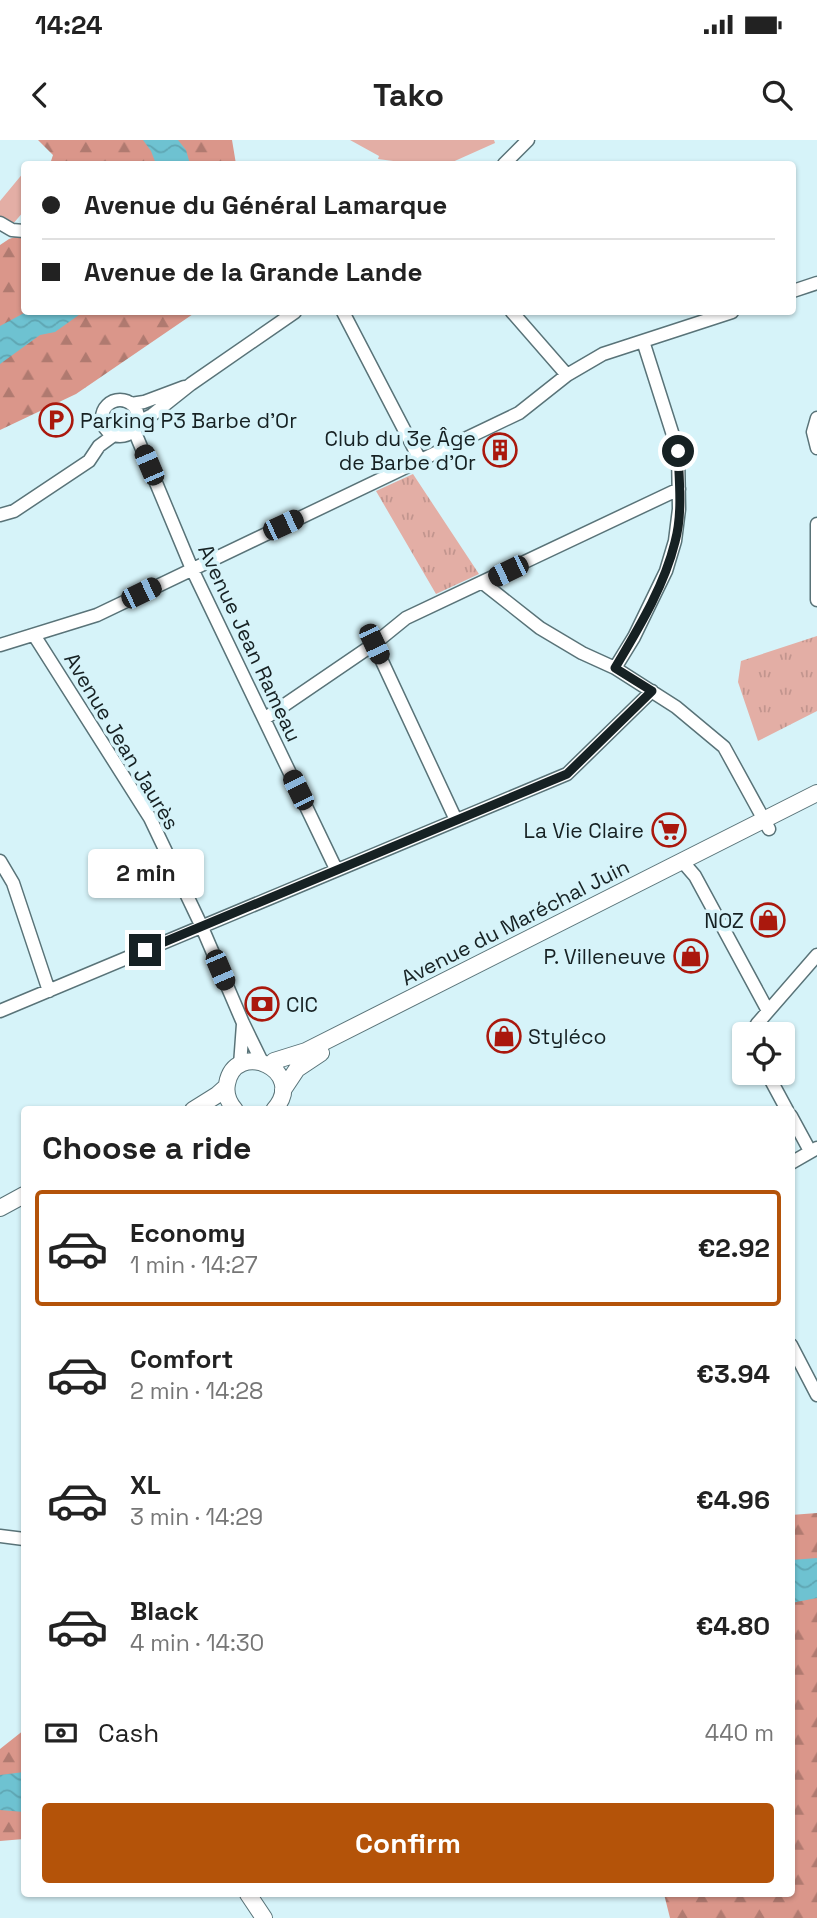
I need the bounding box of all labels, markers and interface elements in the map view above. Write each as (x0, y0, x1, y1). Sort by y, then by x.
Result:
text: 14:24 (35, 8, 103, 42)
text: Tako (373, 75, 444, 115)
icon: back (21, 76, 59, 114)
icon: search (758, 76, 796, 114)
text: Avenue du Général Lamarque (84, 188, 447, 222)
text: Avenue de la Grande Lande (84, 255, 422, 289)
parking icon: Parking P3 Barbe d'Or (37, 401, 75, 439)
place label: Parking P3 Barbe d'Or (80, 407, 297, 434)
place label: Club du 3e Âge de Barbe d'Or (324, 425, 476, 476)
building icon: Club du 3e Âge de Barbe d'Or (481, 431, 519, 469)
route start (662, 435, 694, 467)
car (132, 442, 167, 488)
car (260, 507, 307, 543)
street label: Avenue Jean Rameau (192, 540, 308, 746)
car (485, 552, 532, 590)
car (118, 574, 165, 612)
car (356, 621, 393, 667)
street label: Avenue Jean Jaurès (58, 648, 186, 834)
car (280, 767, 317, 813)
supermarket icon: La Vie Claire (650, 811, 688, 849)
place label: La Vie Claire (524, 817, 644, 844)
callout: 2 min (87, 848, 203, 898)
street label: Avenue du Maréchal Juin (396, 853, 634, 991)
text: 2 min (116, 858, 176, 888)
shop icon: NOZ (749, 901, 787, 939)
place label: NOZ (704, 907, 744, 934)
route end (129, 934, 161, 966)
shop icon: P. Villeneuve (672, 937, 710, 975)
place label: P. Villeneuve (544, 943, 666, 970)
car (203, 947, 238, 993)
bank icon: CIC (243, 985, 281, 1023)
place label: CIC (286, 991, 318, 1018)
shop icon: Styléco (485, 1017, 523, 1055)
map controls (732, 1022, 795, 1085)
button: locate (732, 1022, 795, 1085)
place label: Styléco (528, 1023, 607, 1050)
text: Choose a ride (42, 1128, 252, 1168)
text: Economy (130, 1216, 246, 1250)
icon: car (46, 1217, 109, 1280)
text: €2.92 (698, 1231, 770, 1265)
text: 1 min · 14:27 (130, 1250, 258, 1280)
text: Comfort (130, 1342, 233, 1376)
icon: car (46, 1343, 109, 1406)
text: €3.94 (696, 1357, 770, 1391)
text: 2 min · 14:28 (130, 1376, 263, 1406)
text: XL (130, 1468, 161, 1502)
icon: car (46, 1469, 109, 1532)
text: €4.96 (696, 1483, 770, 1517)
text: 3 min · 14:29 (130, 1502, 263, 1532)
text: Black (130, 1594, 199, 1628)
icon: car (46, 1595, 109, 1658)
text: €4.80 (696, 1609, 770, 1643)
text: 4 min · 14:30 (130, 1628, 264, 1658)
icon: cash (42, 1714, 80, 1752)
text: Cash (98, 1716, 159, 1750)
text: 440 m (705, 1718, 774, 1748)
button: Confirm (42, 1803, 774, 1883)

